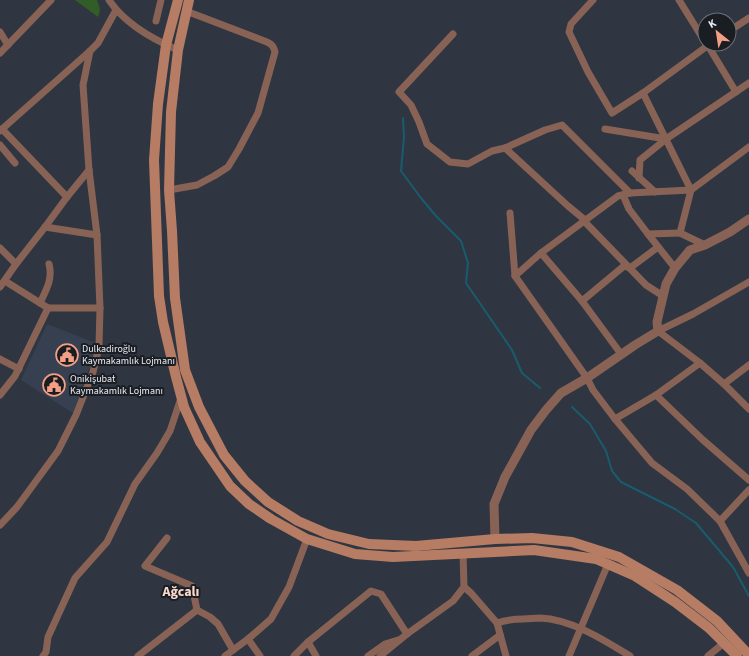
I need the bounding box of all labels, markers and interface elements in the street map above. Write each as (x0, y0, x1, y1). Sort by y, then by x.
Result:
north arrow (697, 12, 737, 52)
text: K (706, 15, 719, 32)
public building icon: Dulkadiroğlu Kaymakamlık Lojmanı (54, 342, 80, 368)
place label: Dulkadiroğlu Kaymakamlık Lojmanı (82, 342, 175, 368)
public building icon: Onikişubat Kaymakamlık Lojmanı (41, 372, 67, 398)
place label: Onikişubat Kaymakamlık Lojmanı (70, 372, 163, 398)
district label: Ağcalı (162, 582, 199, 602)

